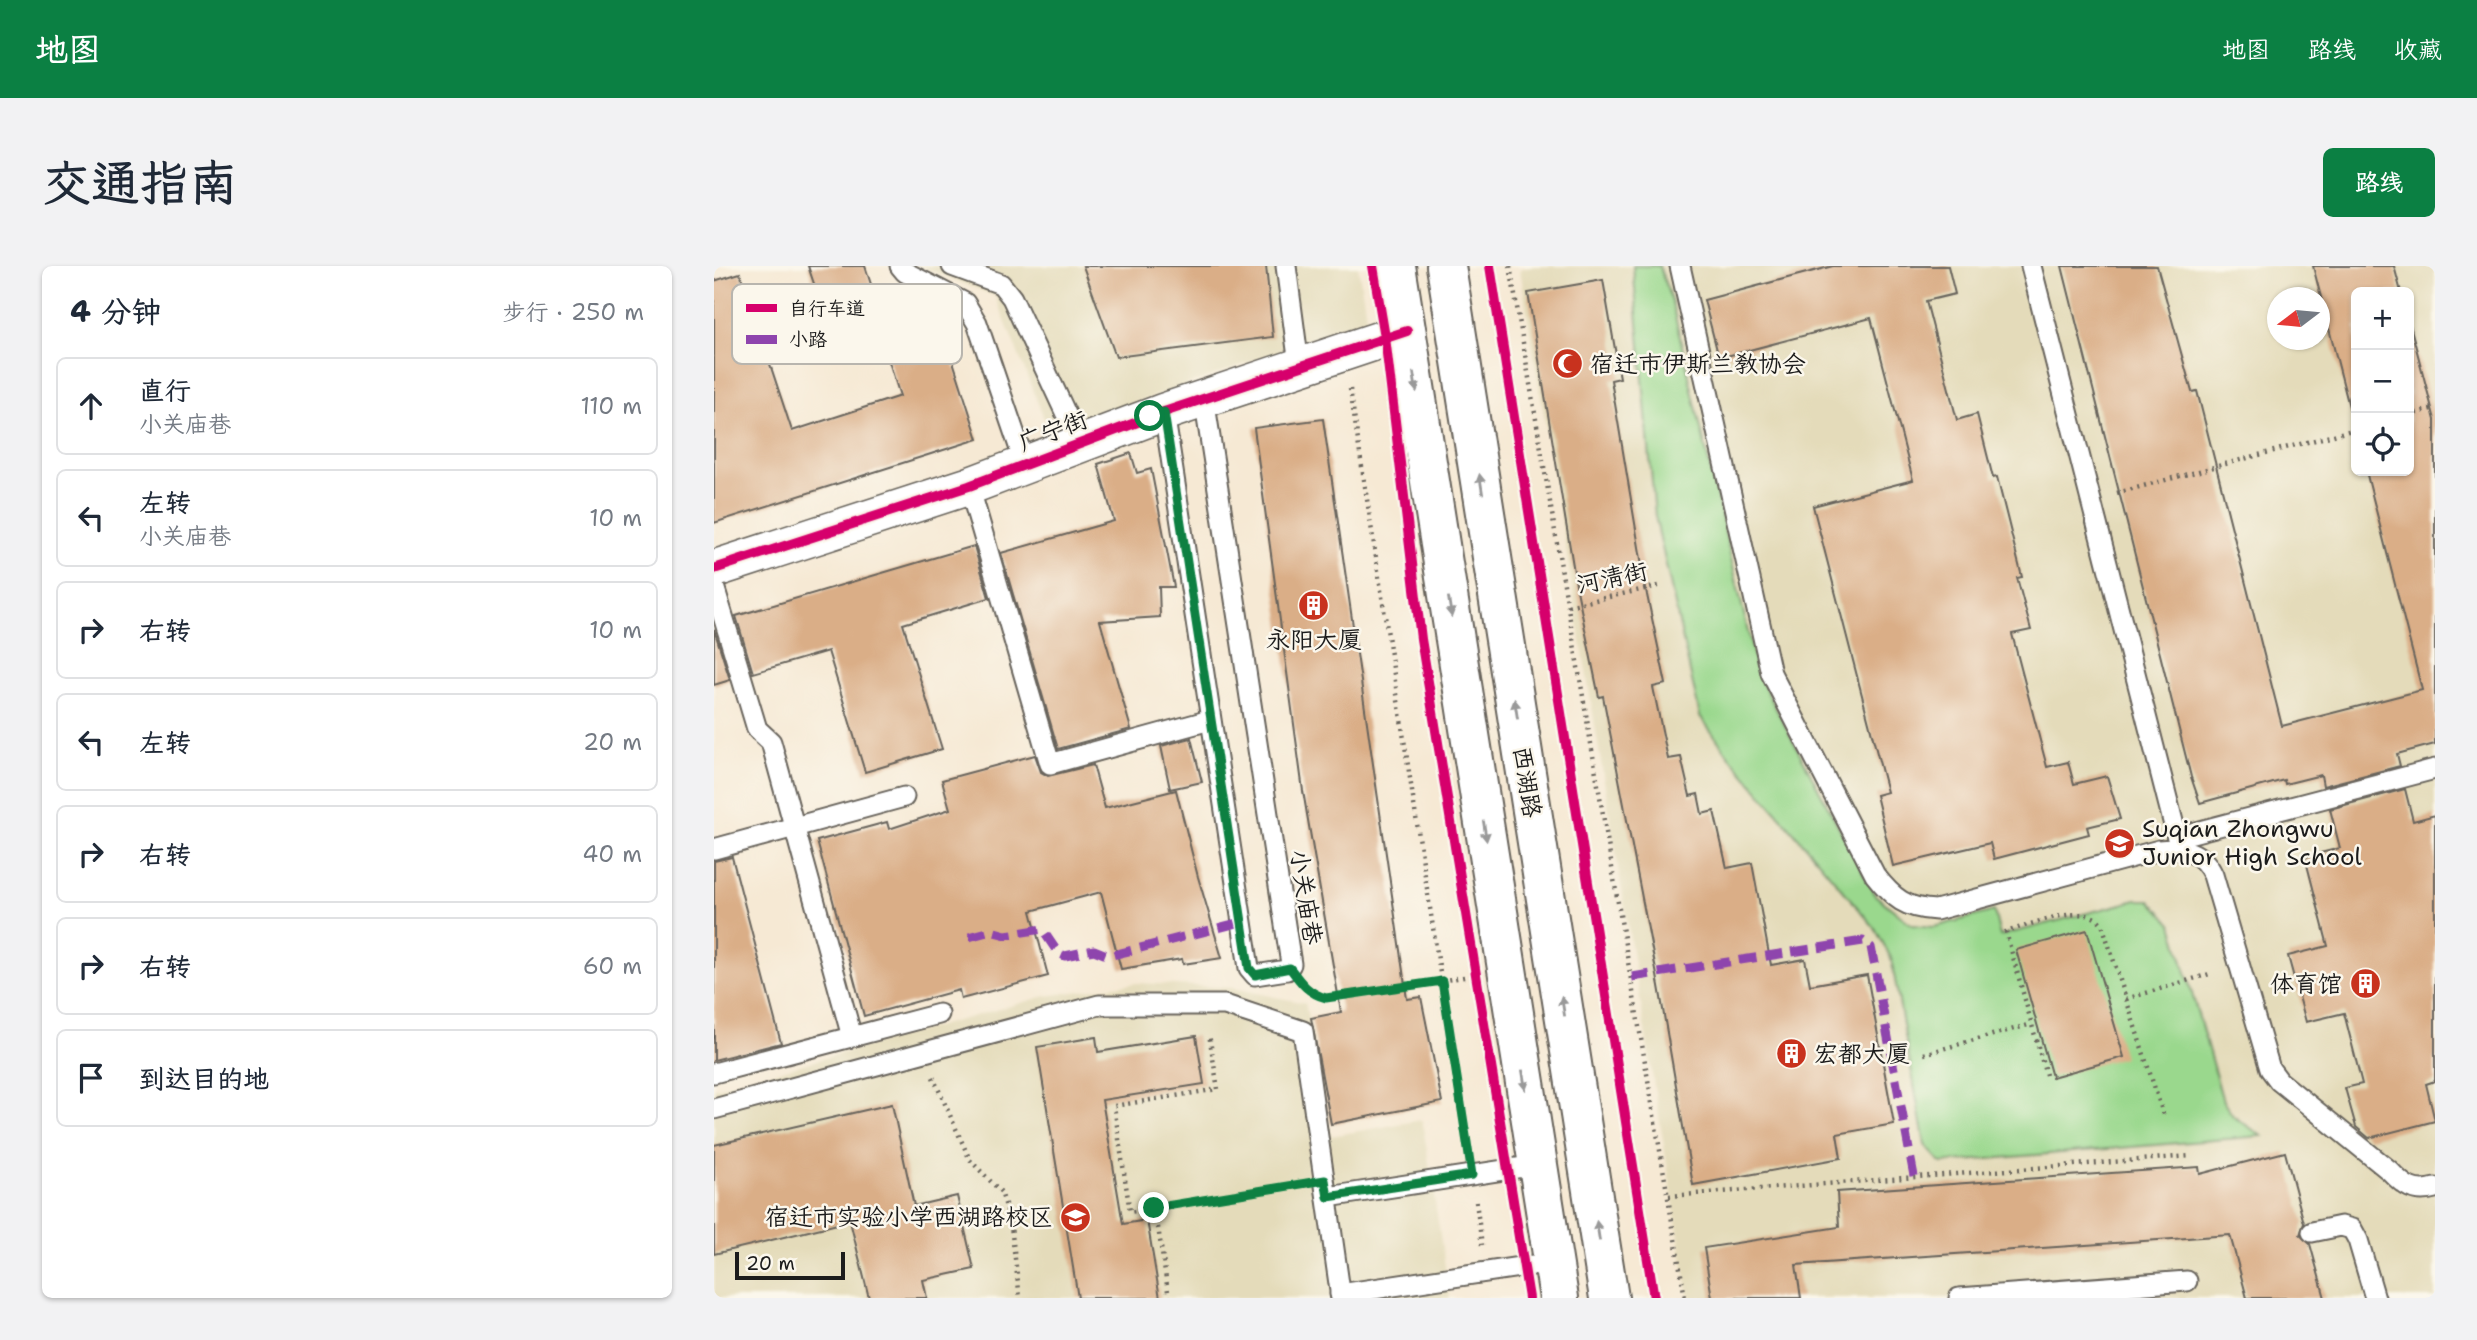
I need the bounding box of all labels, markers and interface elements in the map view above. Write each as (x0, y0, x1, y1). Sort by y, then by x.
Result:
text: 地图 (35, 27, 101, 72)
text: 地图 (2222, 34, 2270, 66)
text: 路线 (2308, 34, 2356, 66)
text: 收藏 (2394, 34, 2442, 66)
button: 路线 (2323, 148, 2435, 217)
text: 交通指南 (42, 150, 238, 216)
legend (732, 284, 962, 364)
north arrow (2267, 287, 2330, 350)
map controls (2351, 287, 2414, 476)
button: + (2351, 287, 2414, 350)
text: 4 分钟 (70, 291, 161, 332)
text: 自行车道 (789, 296, 865, 321)
text: 步行 · 250 m (503, 297, 644, 327)
text: 小路 (789, 327, 827, 352)
mosque icon: 宿迁市伊斯兰教协会 (1550, 347, 1584, 381)
place label: 宿迁市伊斯兰教协会 (1590, 348, 1806, 380)
button: − (2351, 350, 2414, 413)
one-way arrow (1410, 371, 1421, 393)
text: 直行 (139, 373, 191, 408)
icon: ahead (72, 387, 110, 425)
text: 110 m (580, 391, 642, 421)
route start (1134, 400, 1165, 431)
street label: 广宁街 (1014, 403, 1092, 459)
text: 小关庙巷 (139, 409, 231, 439)
button: locate (2351, 413, 2414, 476)
one-way arrow (1475, 473, 1486, 495)
text: 左转 (139, 485, 191, 520)
icon: left (72, 499, 110, 537)
text: 10 m (589, 503, 642, 533)
text: 小关庙巷 (139, 521, 231, 551)
street label: 河清街 (1573, 555, 1651, 601)
building icon: 永阳大厦 (1297, 589, 1331, 623)
one-way arrow (1445, 596, 1456, 618)
icon: right (72, 611, 110, 649)
text: 右转 (139, 613, 191, 648)
text: 10 m (589, 615, 642, 645)
place label: 永阳大厦 (1266, 624, 1362, 656)
one-way arrow (1510, 697, 1521, 719)
icon: left (72, 723, 110, 761)
text: 左转 (139, 725, 191, 760)
text: 20 m (583, 727, 642, 757)
street label: 西湖路 (1506, 744, 1548, 820)
place label: Suqian Zhongwu Junior High School (2142, 813, 2363, 873)
one-way arrow (1480, 820, 1491, 842)
school or university icon: Suqian Zhongwu Junior High School (2102, 826, 2136, 860)
icon: right (72, 835, 110, 873)
text: 右转 (139, 837, 191, 872)
text: 40 m (582, 839, 642, 869)
street label: 小关庙巷 (1283, 847, 1329, 947)
icon: right (72, 947, 110, 985)
text: 右转 (139, 949, 191, 984)
text: 60 m (583, 951, 642, 981)
building icon: 体育馆 (2348, 967, 2382, 1001)
place label: 体育馆 (2270, 968, 2342, 1000)
one-way arrow (1557, 995, 1568, 1017)
building icon: 宏都大厦 (1774, 1037, 1808, 1071)
place label: 宏都大厦 (1814, 1038, 1910, 1070)
icon: arrive (72, 1059, 110, 1097)
text: 到达目的地 (139, 1061, 269, 1096)
one-way arrow (1519, 1069, 1530, 1091)
route end (1138, 1192, 1169, 1223)
school or university icon: 宿迁市实验小学西湖路校区 (1059, 1200, 1093, 1234)
place label: 宿迁市实验小学西湖路校区 (765, 1201, 1053, 1233)
one-way arrow (1592, 1220, 1603, 1242)
scale bar (735, 1249, 845, 1281)
text: 20 m (746, 1251, 795, 1276)

